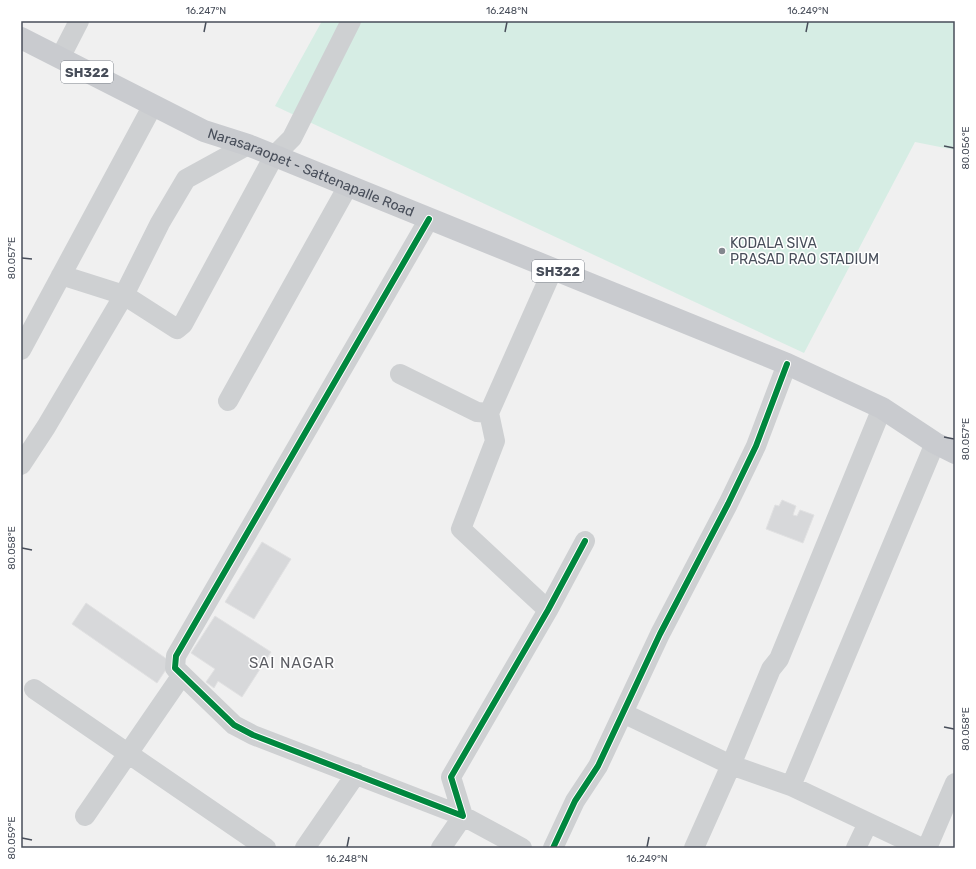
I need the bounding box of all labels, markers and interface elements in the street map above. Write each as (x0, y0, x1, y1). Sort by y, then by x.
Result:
text: 16.247°N (186, 5, 226, 17)
text: 16.248°N (486, 5, 528, 17)
text: 16.249°N (787, 5, 829, 17)
road number: SH322 (61, 61, 113, 83)
street label: Narasaraopet - Sattenapalle Road (206, 125, 417, 221)
text: 80.056°E (960, 126, 972, 170)
place label: KODALA SIVA PRASAD RAO STADIUM (730, 235, 879, 268)
text: 80.057°E (6, 237, 18, 279)
marker: KODALA SIVA PRASAD RAO STADIUM (717, 246, 727, 256)
road number: SH322 (532, 260, 584, 282)
text: 80.057°E (960, 418, 972, 460)
text: 80.058°E (6, 526, 18, 570)
district label: SAI NAGAR (249, 654, 335, 672)
text: 80.058°E (960, 707, 972, 751)
text: 80.059°E (6, 816, 18, 860)
text: 16.248°N (326, 853, 368, 865)
text: 16.249°N (626, 853, 668, 865)

